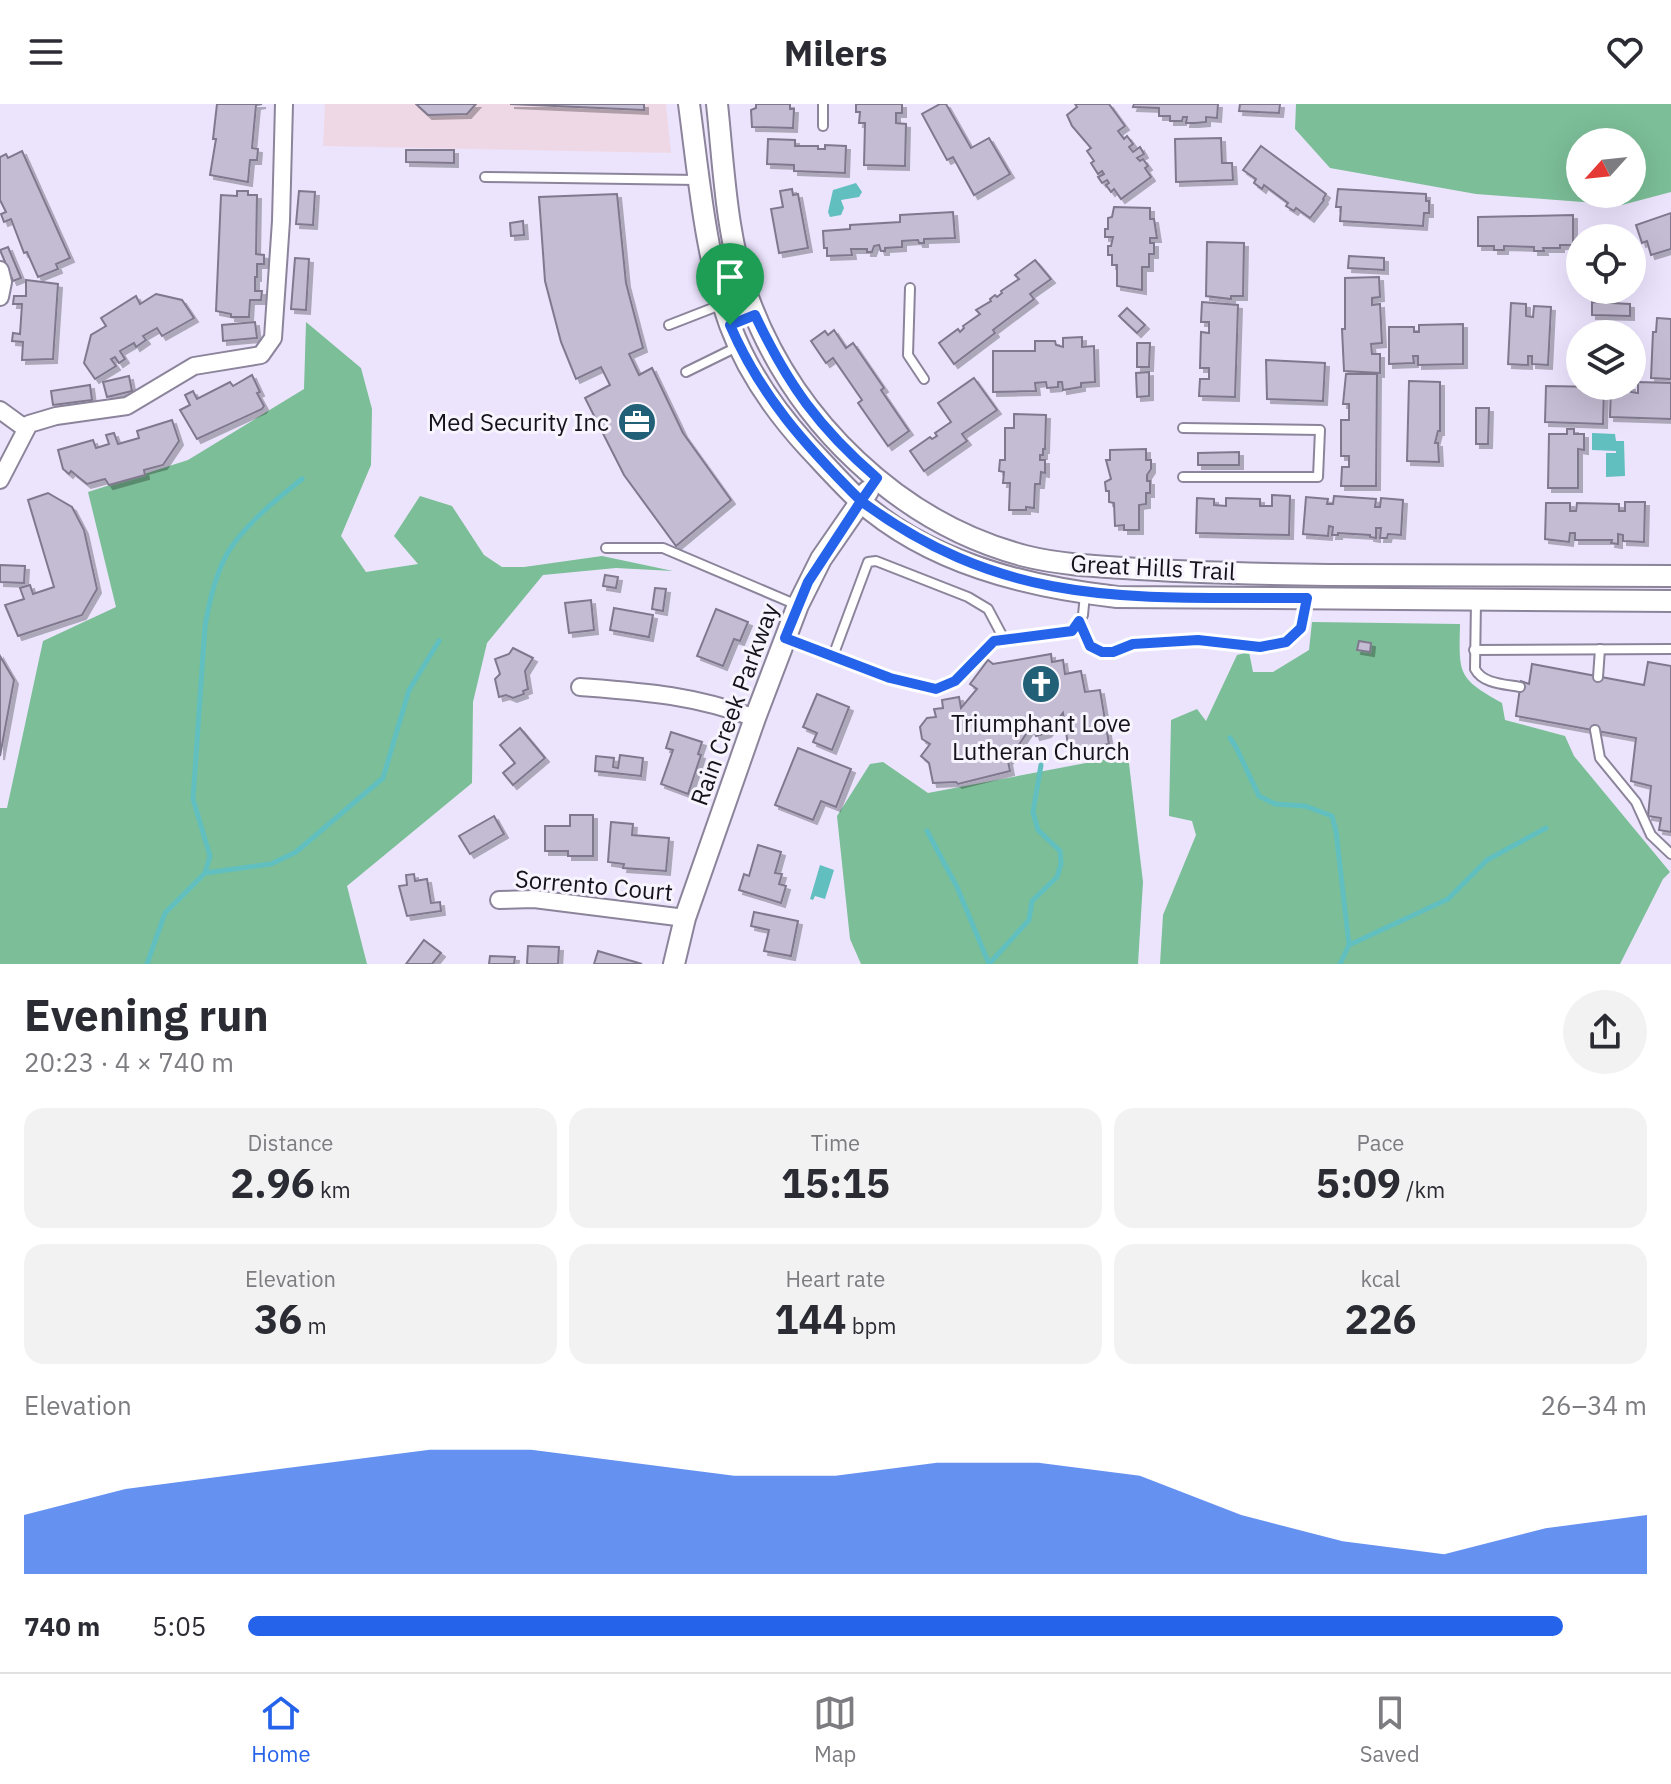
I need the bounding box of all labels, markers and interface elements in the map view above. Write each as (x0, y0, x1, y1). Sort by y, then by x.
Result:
text: Milers (784, 29, 887, 76)
icon: menu (24, 30, 68, 74)
icon: heart (1603, 30, 1647, 74)
north arrow (1566, 128, 1646, 208)
map controls (1566, 128, 1646, 400)
button: locate (1566, 224, 1646, 304)
pin (696, 243, 764, 325)
icon: arrive (708, 255, 752, 299)
button: layers (1566, 320, 1646, 400)
office icon: Med Security Inc (616, 401, 658, 443)
place label: Med Security Inc (428, 406, 609, 438)
street label: Great Hills Trail (1070, 547, 1236, 587)
street label: Rain Creek Parkway (683, 598, 785, 810)
church icon: Triumphant Love Lutheran Church (1020, 663, 1062, 705)
place label: Triumphant Love Lutheran Church (951, 707, 1131, 767)
street label: Sorrento Court (514, 862, 674, 908)
text: Evening run (24, 986, 269, 1043)
button: share (1563, 990, 1647, 1074)
text: 20:23 · 4 × 740 m (24, 1045, 234, 1079)
text: Distance (248, 1128, 333, 1157)
text: Time (811, 1128, 860, 1157)
text: Pace (1357, 1128, 1404, 1157)
text: 2.96 (230, 1157, 315, 1209)
text: 15:15 (781, 1157, 890, 1209)
text: 5:09 (1316, 1157, 1401, 1209)
text: km (315, 1175, 351, 1204)
text: /km (1401, 1175, 1445, 1204)
text: Elevation (245, 1264, 336, 1293)
text: Heart rate (786, 1264, 885, 1293)
text: kcal (1360, 1264, 1401, 1293)
text: 36 (254, 1293, 302, 1345)
text: 144 (775, 1293, 847, 1345)
text: 226 (1345, 1293, 1417, 1345)
text: m (302, 1311, 327, 1340)
text: bpm (847, 1311, 896, 1340)
text: Elevation (24, 1388, 132, 1422)
text: 26–34 m (1540, 1388, 1647, 1422)
text: 740 m (24, 1609, 100, 1643)
text: 5:05 (152, 1609, 206, 1643)
tab: Home (251, 1691, 311, 1768)
tab: Map (813, 1691, 857, 1768)
tab: Saved (1360, 1691, 1420, 1768)

